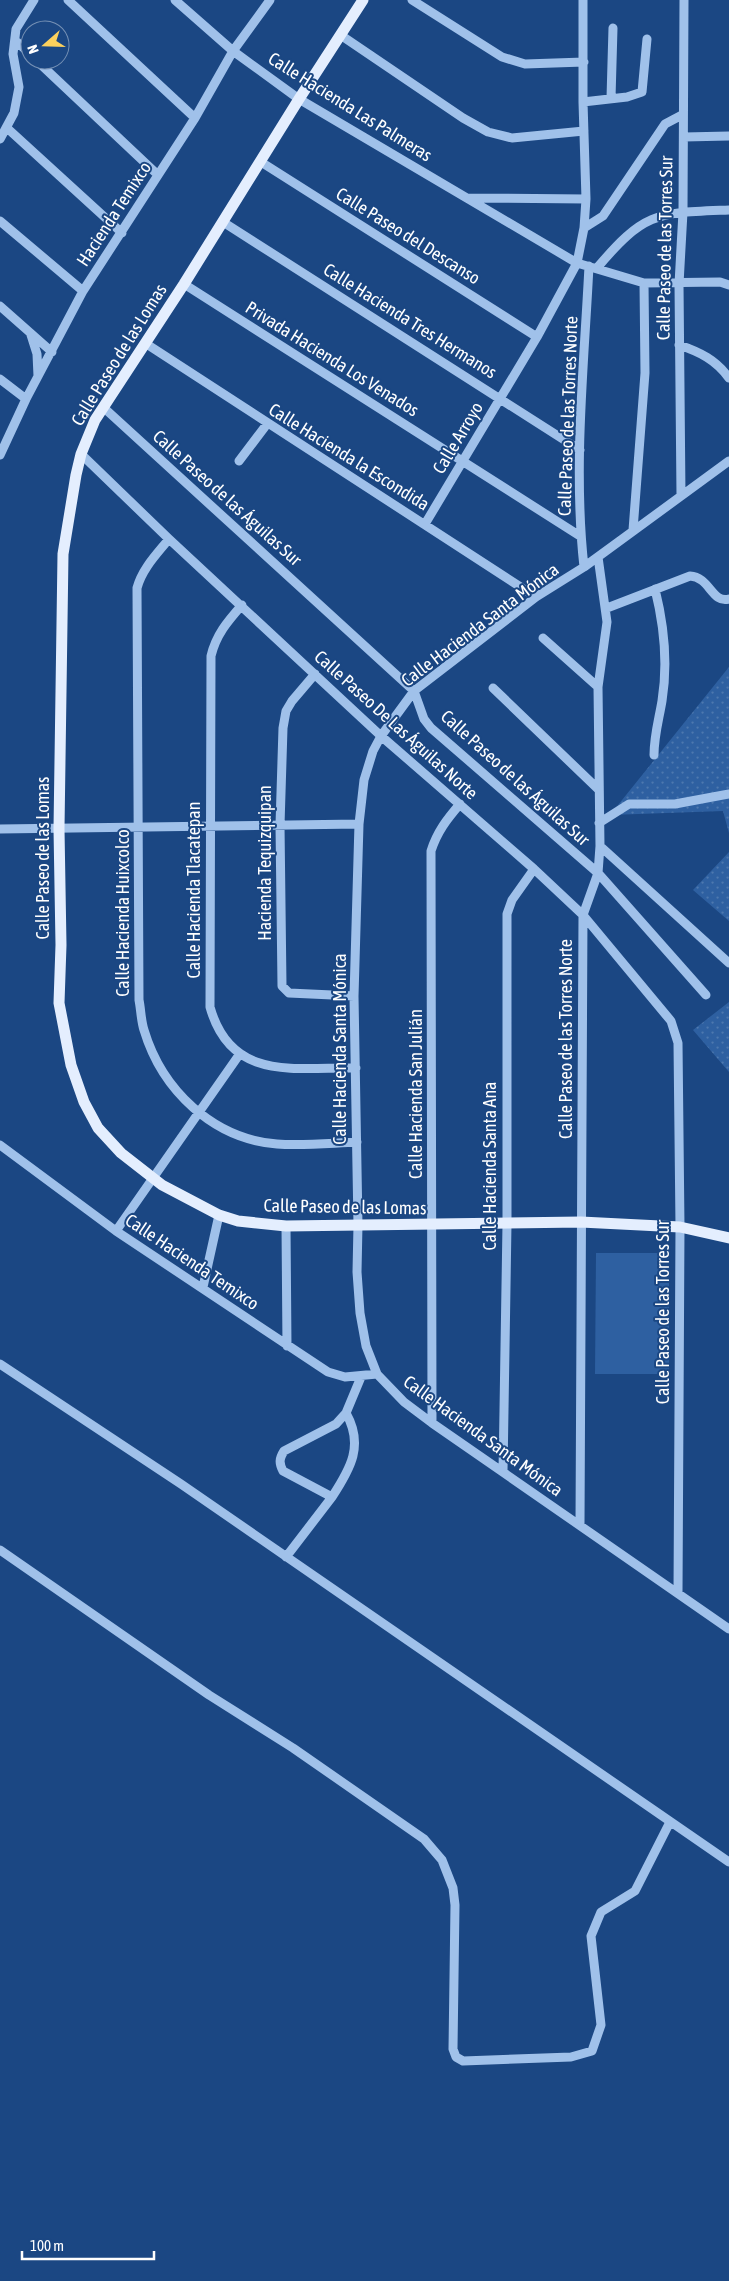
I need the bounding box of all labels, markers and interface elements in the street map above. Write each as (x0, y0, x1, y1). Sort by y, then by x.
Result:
north arrow (20, 20, 70, 70)
text: N (24, 43, 42, 56)
street label: Calle Hacienda Las Palmeras (265, 48, 436, 166)
street label: Calle Paseo de las Torres Sur (652, 155, 677, 340)
street label: Hacienda Temixco (72, 158, 155, 270)
street label: Calle Paseo del Descanso (332, 183, 484, 288)
street label: Calle Hacienda Tres Hermanos (320, 259, 501, 383)
street label: Calle Paseo de las Lomas (67, 280, 171, 429)
street label: Privada Hacienda Los Venados (242, 297, 423, 421)
street label: Calle Paseo de las Torres Norte (554, 316, 581, 516)
street label: Calle Arroyo (428, 398, 487, 477)
street label: Calle Hacienda la Escondida (265, 399, 433, 515)
street label: Calle Paseo de las Águilas Sur (149, 425, 306, 570)
street label: Calle Hacienda Santa Mónica (397, 559, 562, 691)
street label: Calle Paseo De Las Águilas Norte (310, 646, 482, 803)
street label: Calle Paseo de las Águilas Sur (437, 705, 594, 850)
street label: Calle Paseo de las Lomas (32, 777, 53, 939)
street label: Hacienda Tequizquipan (254, 785, 275, 941)
street label: Calle Hacienda Tlacatepan (183, 802, 204, 978)
street label: Calle Hacienda Huixcolco (112, 829, 133, 997)
street label: Calle Paseo de las Torres Norte (555, 939, 576, 1139)
street label: Calle Hacienda Santa Mónica (329, 953, 350, 1145)
street label: Calle Hacienda San Julián (405, 1009, 426, 1179)
street label: Calle Hacienda Santa Ana (479, 1082, 500, 1250)
street label: Calle Paseo de las Lomas (263, 1195, 427, 1218)
street label: Calle Hacienda Temixco (121, 1209, 263, 1314)
street label: Calle Paseo de las Torres Sur (652, 1219, 673, 1404)
street label: Calle Hacienda Santa Mónica (400, 1371, 567, 1500)
scale bar (22, 2228, 155, 2260)
text: 100 m (30, 2237, 64, 2254)

